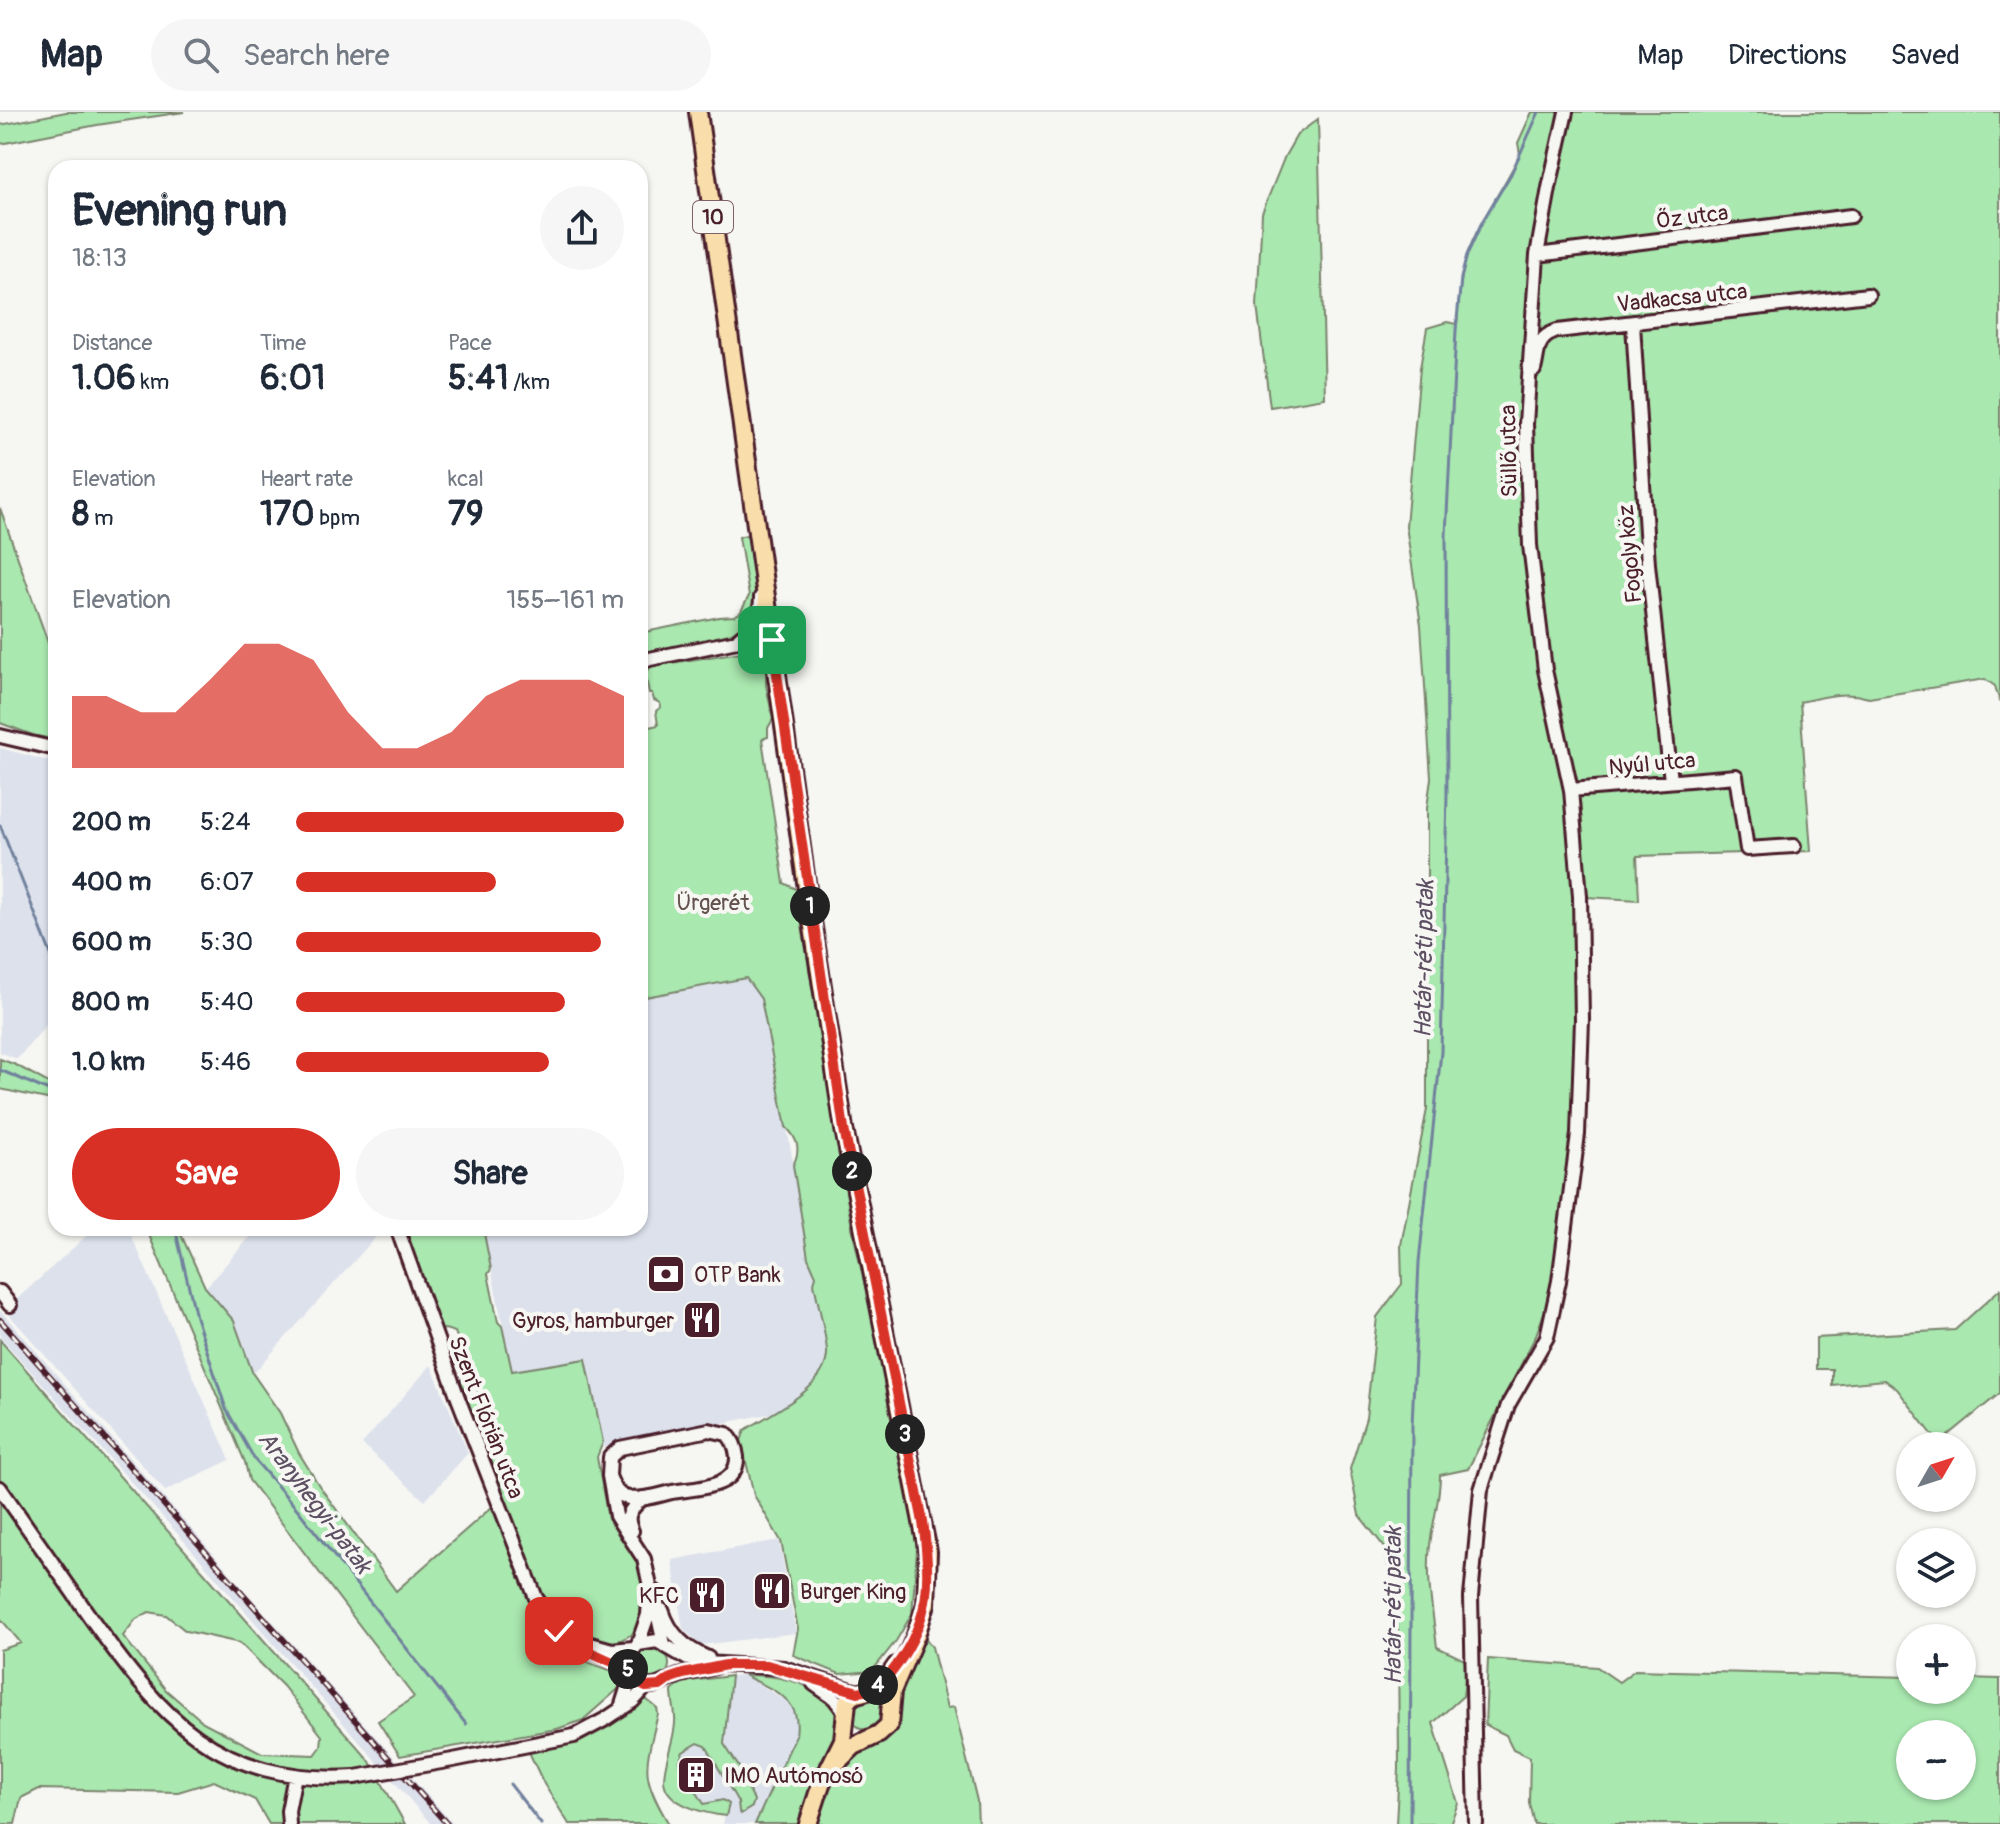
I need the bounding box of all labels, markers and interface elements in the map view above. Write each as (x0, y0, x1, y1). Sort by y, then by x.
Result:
search box (151, 19, 711, 91)
text: Map (40, 31, 103, 79)
icon: search (179, 33, 223, 77)
text: Search here (243, 37, 390, 74)
text: Map (1637, 38, 1684, 73)
text: Directions (1728, 38, 1847, 73)
text: Saved (1891, 38, 1960, 73)
text: Evening run (72, 184, 287, 239)
button: share (540, 186, 624, 270)
street label: Őz utca (1654, 199, 1730, 235)
road number: 10 (693, 201, 733, 233)
text: 18:13 (72, 242, 127, 274)
street label: Vadkacsa utca (1616, 277, 1749, 319)
text: Distance (72, 329, 152, 357)
text: Time (260, 329, 306, 357)
text: Pace (448, 329, 492, 357)
text: 1.06 (72, 357, 136, 400)
text: 6:01 (260, 357, 325, 400)
text: 5:41 (448, 357, 509, 400)
text: km (136, 368, 169, 396)
text: /km (509, 368, 550, 396)
street label: Süllő utca (1494, 404, 1524, 498)
text: Elevation (72, 465, 156, 493)
text: Heart rate (260, 465, 353, 493)
text: kcal (448, 465, 484, 493)
text: 8 (72, 493, 89, 536)
text: 170 (260, 493, 315, 536)
text: 79 (448, 493, 484, 536)
street label: Fogoly köz (1612, 503, 1648, 604)
text: m (89, 504, 113, 532)
text: bpm (315, 504, 360, 532)
text: Elevation (72, 584, 171, 616)
text: 155–161 m (506, 584, 624, 616)
pin (738, 606, 806, 674)
icon: arrive (750, 618, 794, 662)
street label: Nyúl utca (1608, 746, 1697, 782)
text: 200 m (72, 806, 151, 838)
text: 5:24 (200, 806, 251, 838)
text: 400 m (72, 866, 151, 898)
text: 6:07 (200, 866, 254, 898)
water label: Határ-réti patak (1409, 878, 1440, 1038)
pin: 1 (790, 886, 830, 926)
park label: Ürgerét (676, 889, 750, 917)
text: 1 (806, 892, 814, 920)
text: 600 m (72, 926, 151, 958)
text: 5:30 (200, 926, 253, 958)
text: 800 m (72, 986, 149, 1018)
text: 5:40 (200, 986, 254, 1018)
text: 1.0 km (72, 1046, 145, 1078)
text: 5:46 (200, 1046, 251, 1078)
button: Save (72, 1128, 340, 1220)
button: Share (356, 1128, 624, 1220)
pin: 2 (832, 1151, 872, 1191)
text: 2 (846, 1157, 858, 1185)
bank icon: OTP Bank (645, 1253, 687, 1295)
place label: OTP Bank (694, 1261, 781, 1289)
restaurant icon: Gyros, hamburger (681, 1299, 723, 1341)
place label: Gyros, hamburger (512, 1307, 674, 1335)
street label: Szent Flórián utca (442, 1332, 530, 1503)
pin: 3 (885, 1414, 925, 1454)
text: 3 (899, 1420, 911, 1448)
water label: Aranyhegyi-patak (252, 1426, 379, 1581)
north arrow (1896, 1432, 1976, 1512)
map controls (1896, 1432, 1976, 1800)
water label: Határ-réti patak (1379, 1525, 1408, 1685)
button: layers (1896, 1528, 1976, 1608)
restaurant icon: Burger King (751, 1570, 793, 1612)
restaurant icon: KFC (686, 1574, 728, 1616)
place label: Burger King (800, 1578, 906, 1606)
place label: KFC (639, 1582, 679, 1610)
pin (525, 1597, 593, 1665)
icon: check (537, 1609, 581, 1653)
button: + (1896, 1624, 1976, 1704)
pin: 5 (608, 1649, 648, 1689)
text: 5 (622, 1655, 634, 1683)
pin: 4 (858, 1665, 898, 1705)
text: 4 (872, 1671, 884, 1699)
button: − (1896, 1720, 1976, 1800)
building icon: IMO Autómosó (675, 1754, 717, 1796)
place label: IMO Autómosó (724, 1762, 863, 1790)

